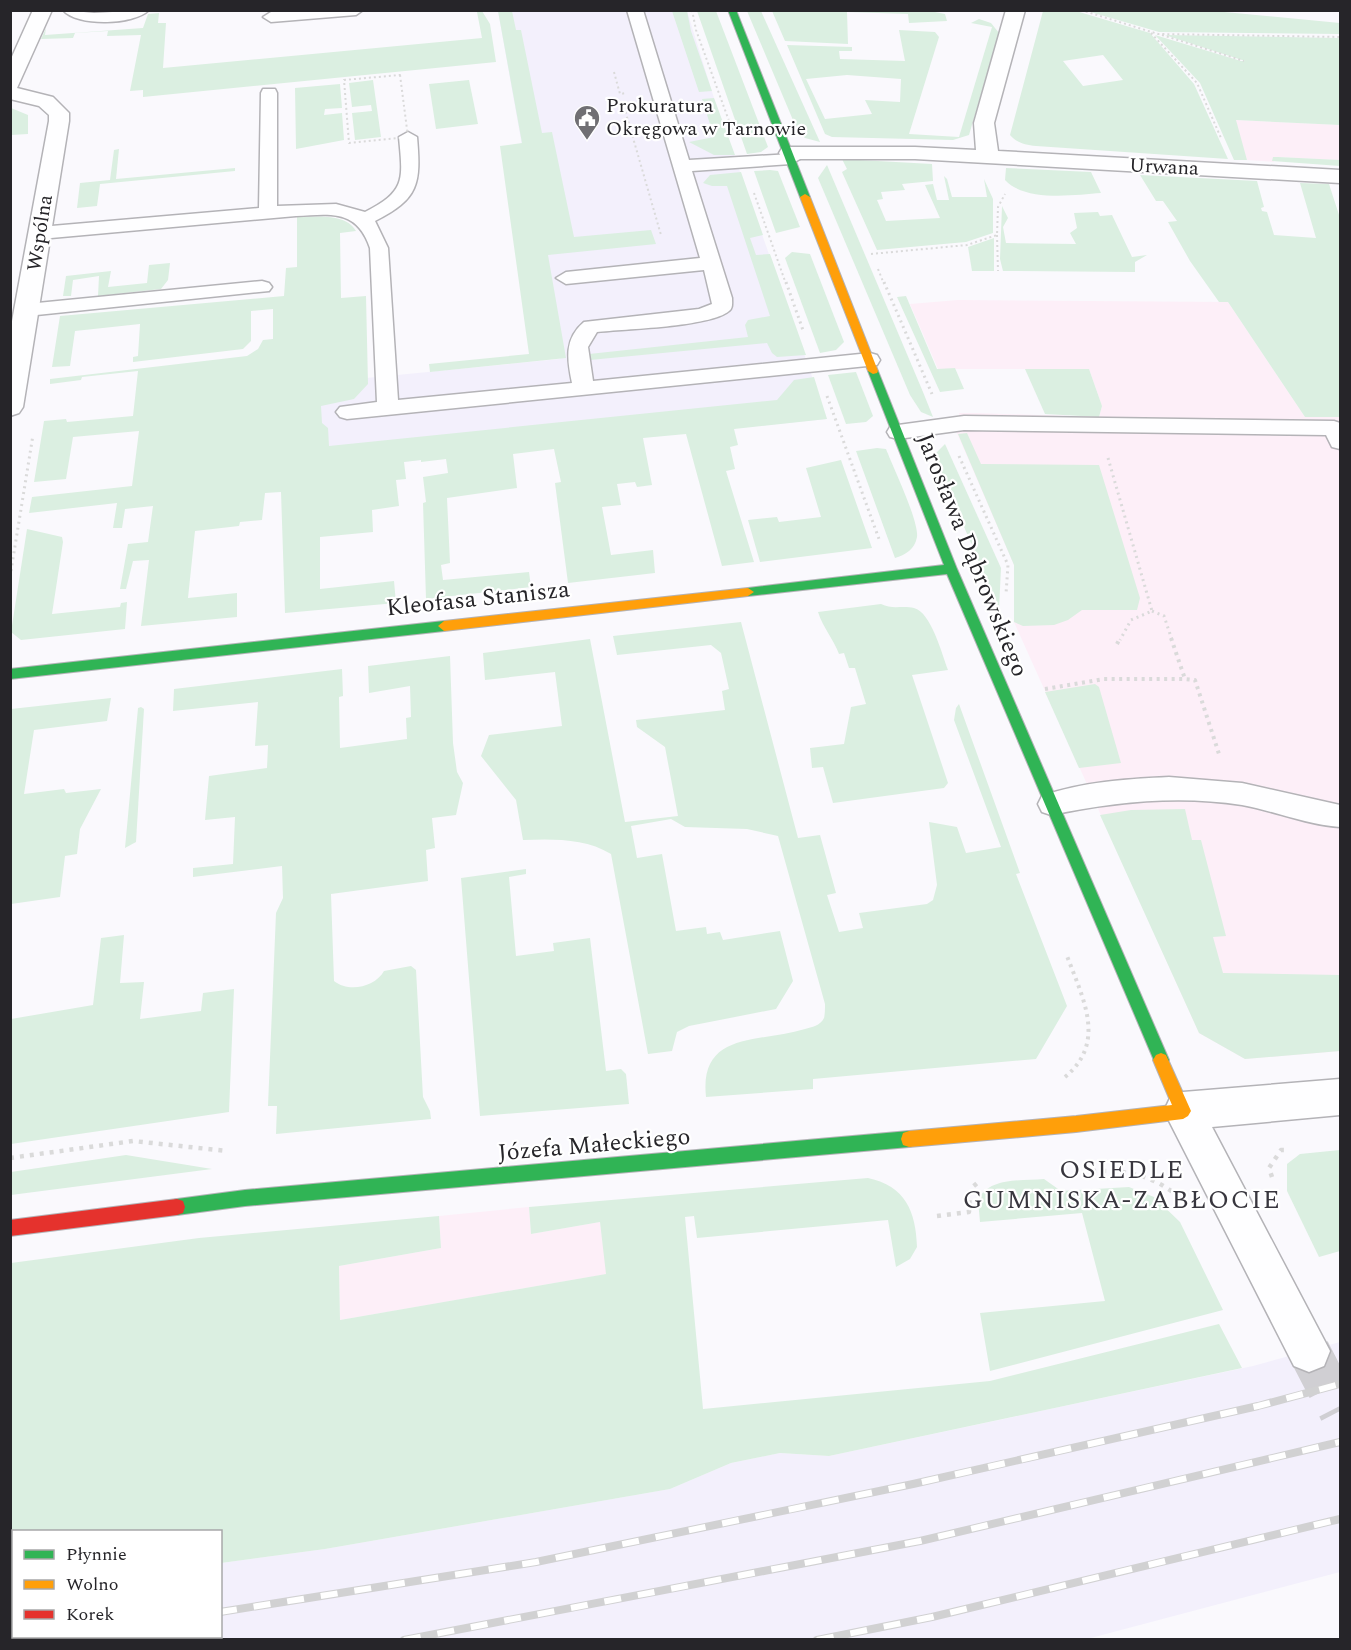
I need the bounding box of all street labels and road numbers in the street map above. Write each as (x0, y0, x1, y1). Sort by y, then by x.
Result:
street label: Urwana (1128, 150, 1200, 184)
street label: Wspólna (19, 192, 61, 273)
street label: Jarosława Dąbrowskiego (907, 428, 1037, 682)
street label: Kleofasa Stanisza (384, 571, 572, 627)
street label: Józefa Małeckiego (496, 1119, 692, 1171)

